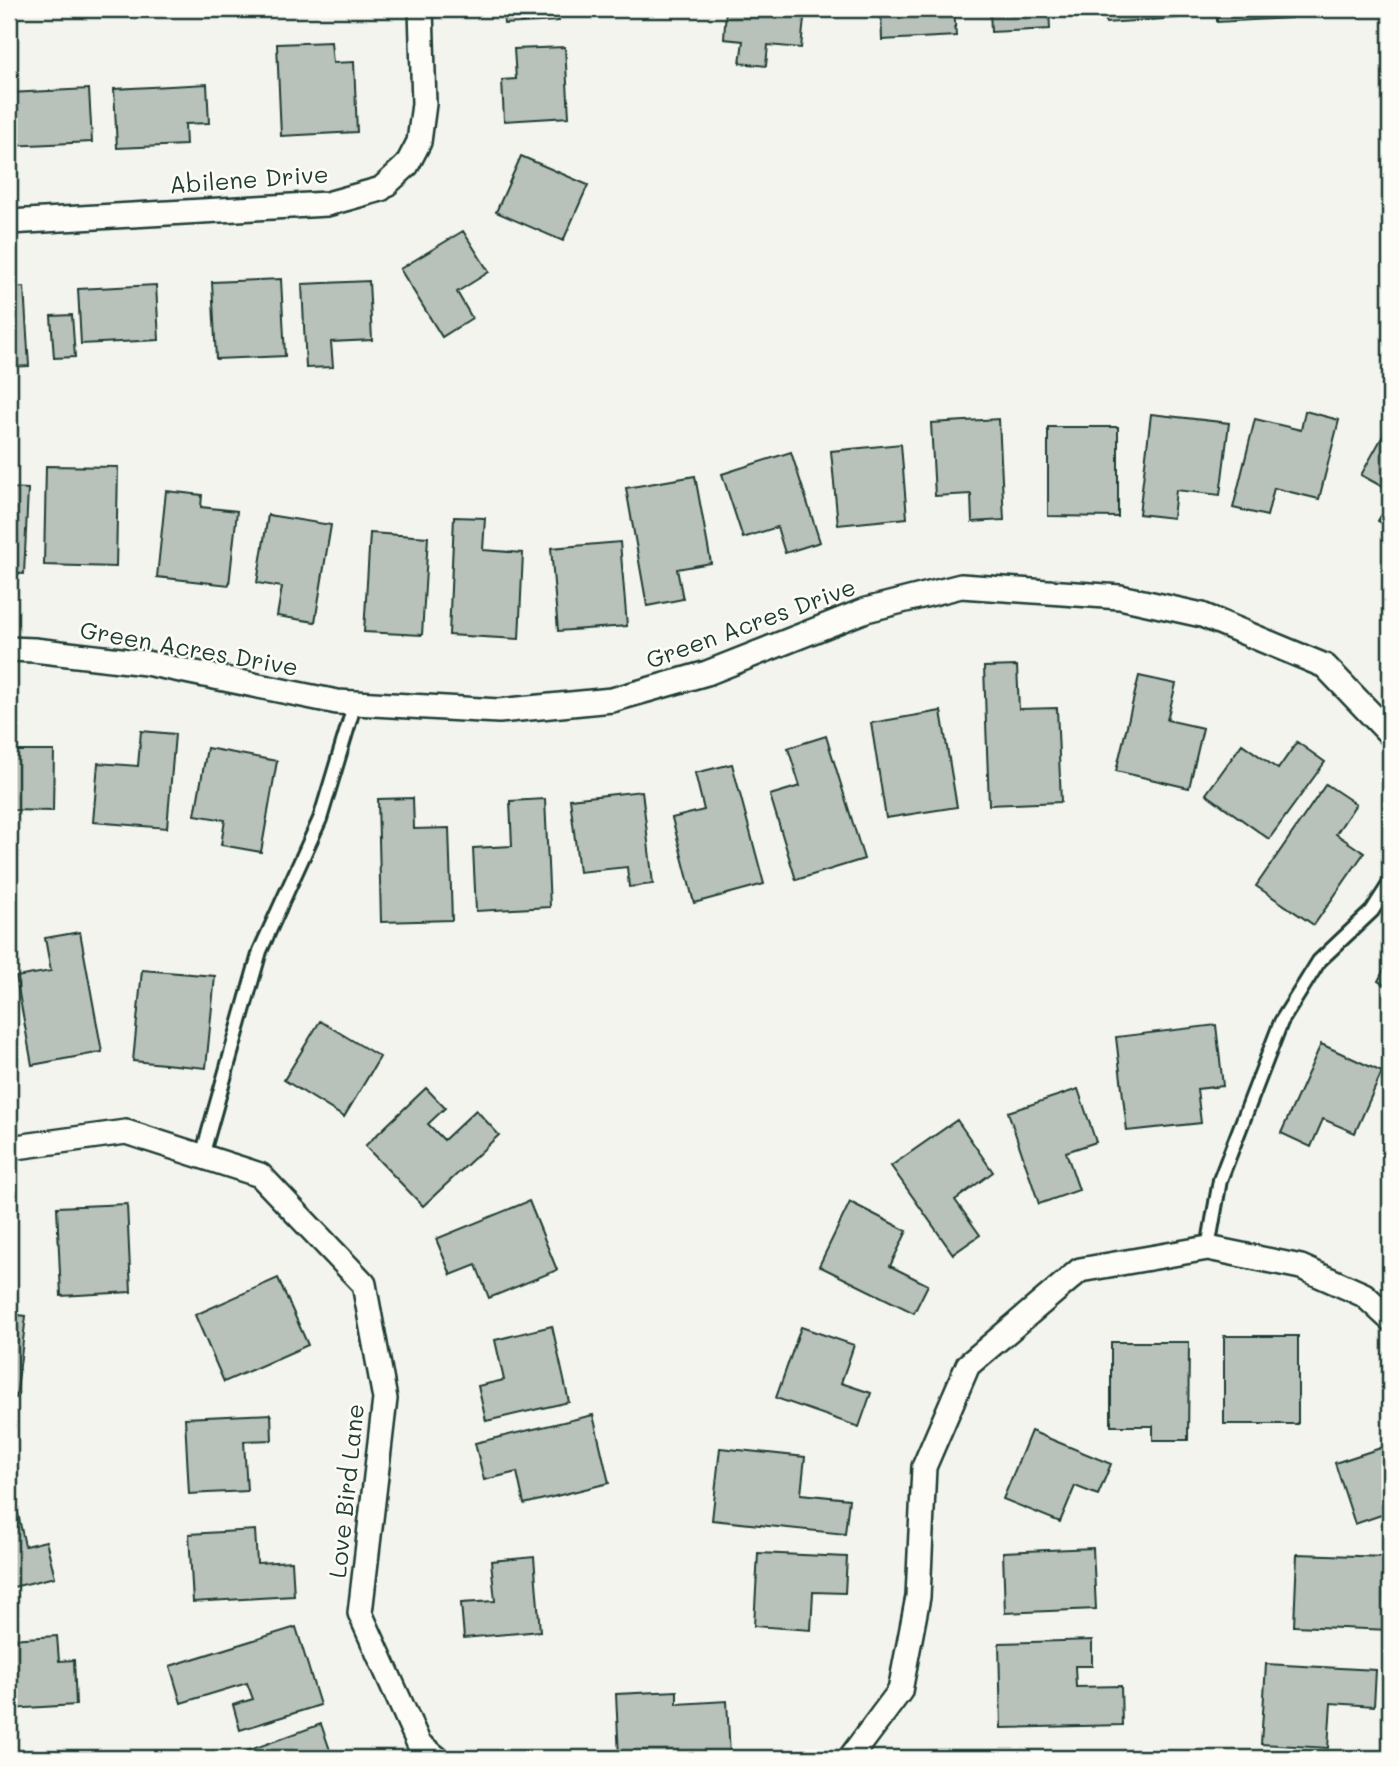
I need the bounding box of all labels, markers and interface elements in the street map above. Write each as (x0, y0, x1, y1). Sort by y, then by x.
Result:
street label: Abilene Drive (168, 157, 329, 200)
street label: Green Acres Drive (641, 570, 860, 675)
street label: Green Acres Drive (78, 613, 301, 682)
street label: Love Bird Lane (321, 1402, 370, 1579)

